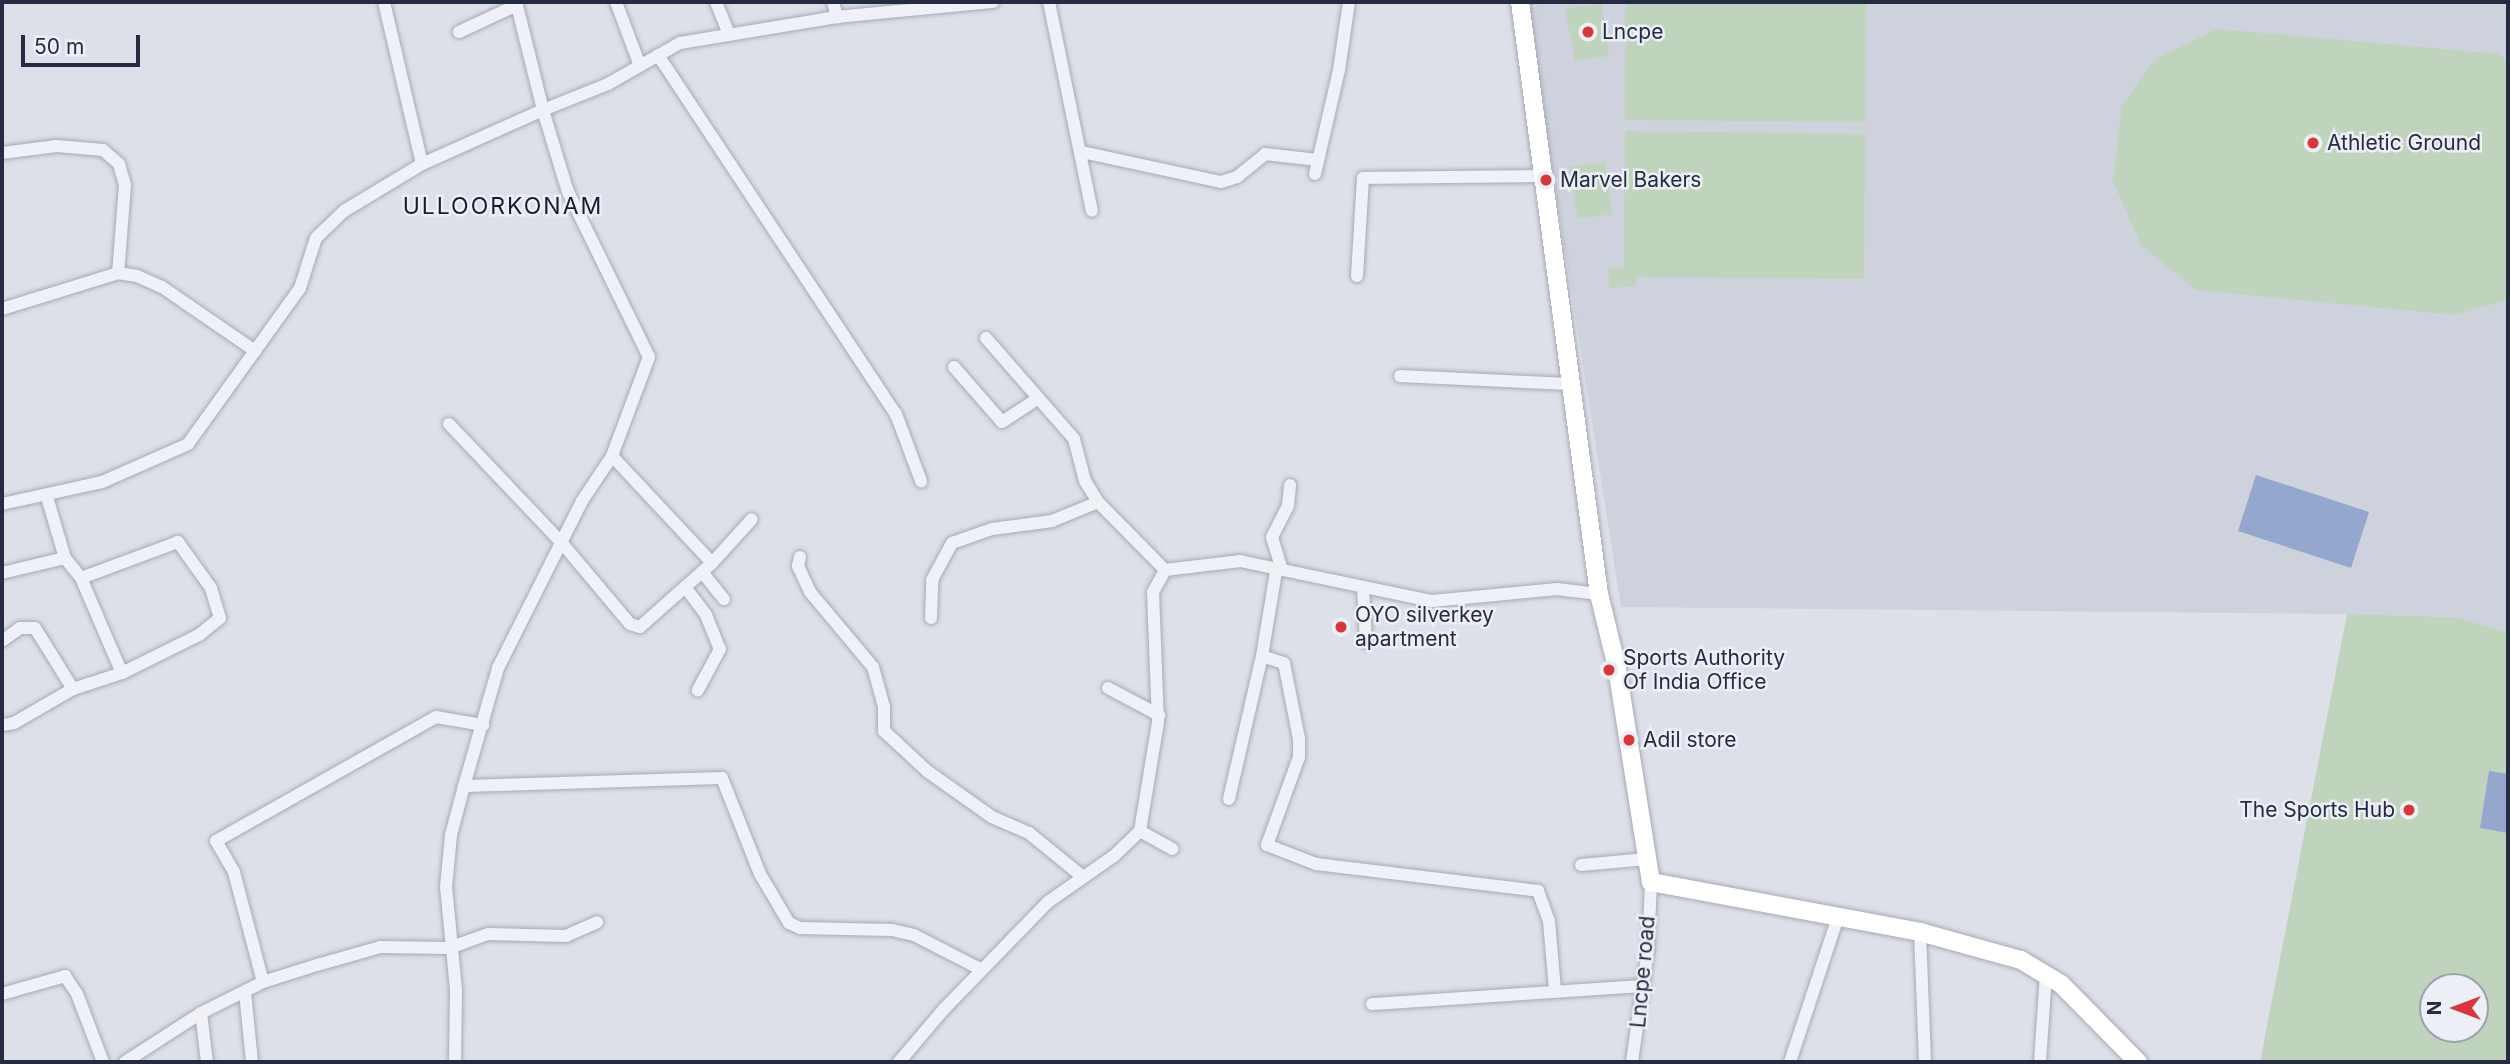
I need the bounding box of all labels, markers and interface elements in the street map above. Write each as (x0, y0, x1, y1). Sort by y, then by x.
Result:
place label: Lncpe (1602, 19, 1663, 45)
scale bar (24, 21, 144, 65)
marker: Lncpe (1580, 24, 1596, 40)
text: 50 m (34, 34, 84, 59)
place label: Athletic Ground (2327, 130, 2481, 156)
marker: Athletic Ground (2305, 135, 2321, 151)
place label: Marvel Bakers (1560, 167, 1701, 193)
marker: Marvel Bakers (1538, 172, 1554, 188)
district label: ULLOORKONAM (404, 192, 602, 220)
place label: OYO silverkey apartment (1355, 602, 1494, 652)
marker: OYO silverkey apartment (1333, 619, 1349, 635)
place label: Sports Authority Of India Office (1623, 645, 1785, 695)
marker: Sports Authority Of India Office (1601, 662, 1617, 678)
place label: Adil store (1643, 727, 1737, 753)
marker: Adil store (1621, 732, 1637, 748)
place label: The Sports Hub (2239, 797, 2395, 823)
marker: The Sports Hub (2401, 802, 2417, 818)
street label: Lncpe road (1626, 915, 1660, 1029)
north arrow (2419, 973, 2489, 1043)
text: N (2423, 1001, 2446, 1015)

